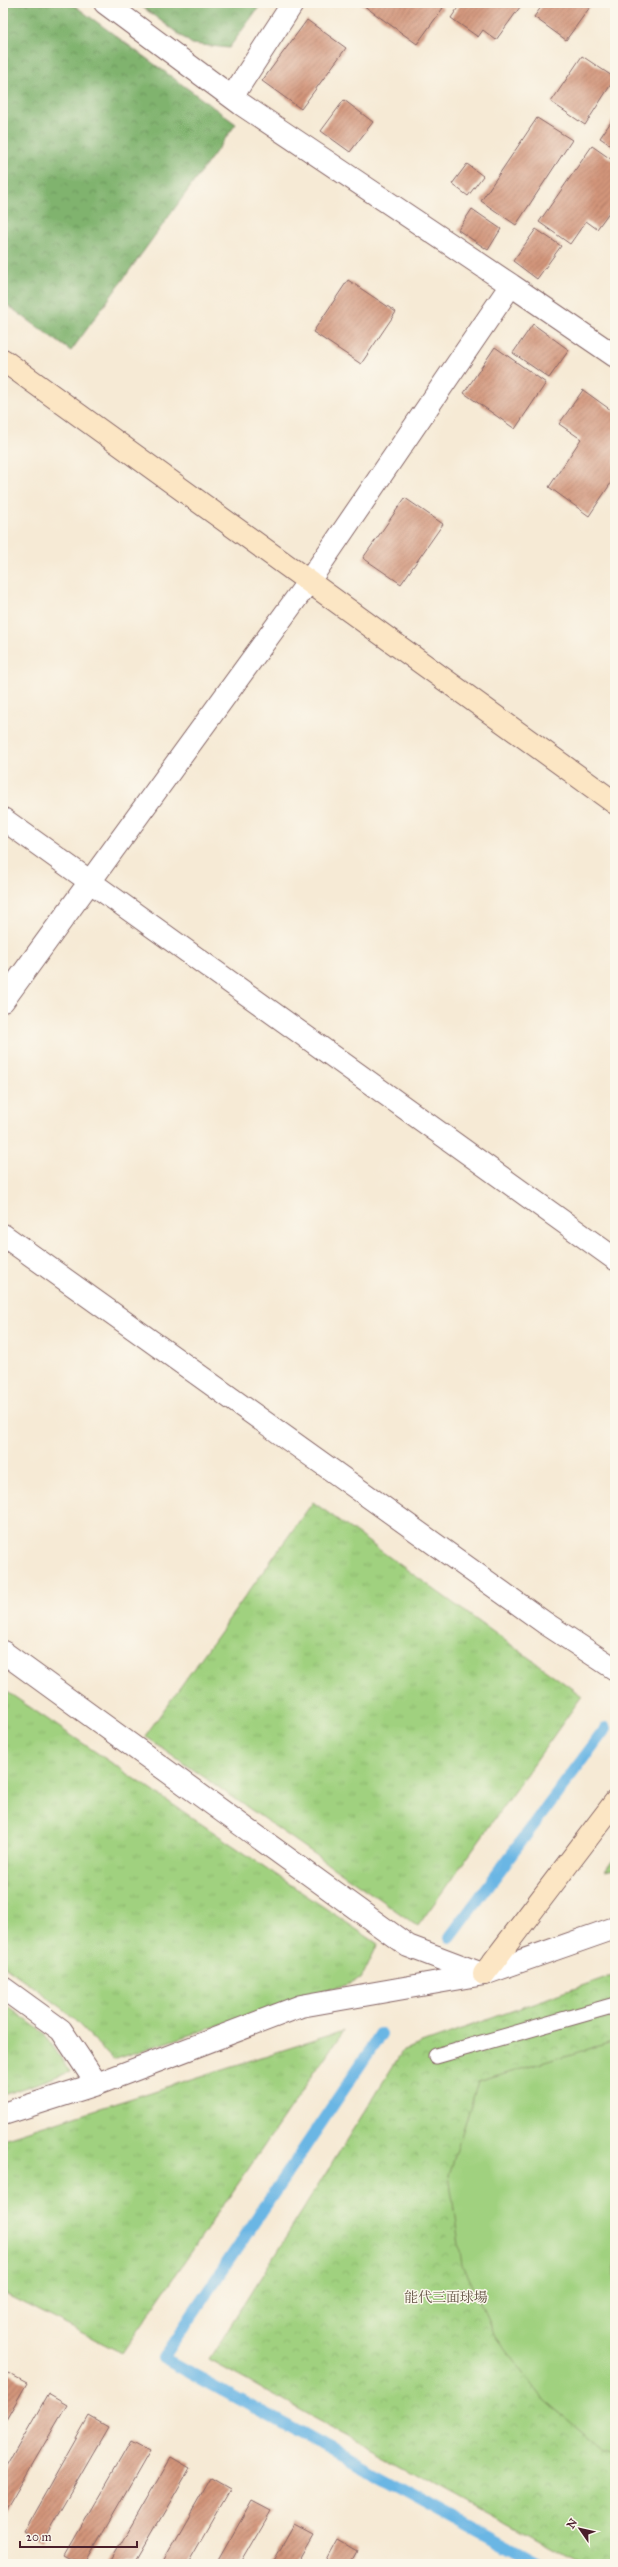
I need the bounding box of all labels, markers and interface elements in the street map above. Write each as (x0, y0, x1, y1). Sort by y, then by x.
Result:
park label: 能代三面球場 (404, 2289, 488, 2306)
north arrow (560, 2509, 600, 2549)
text: N (564, 2516, 580, 2531)
scale bar (20, 2523, 137, 2549)
text: 20 m (26, 2530, 52, 2544)

